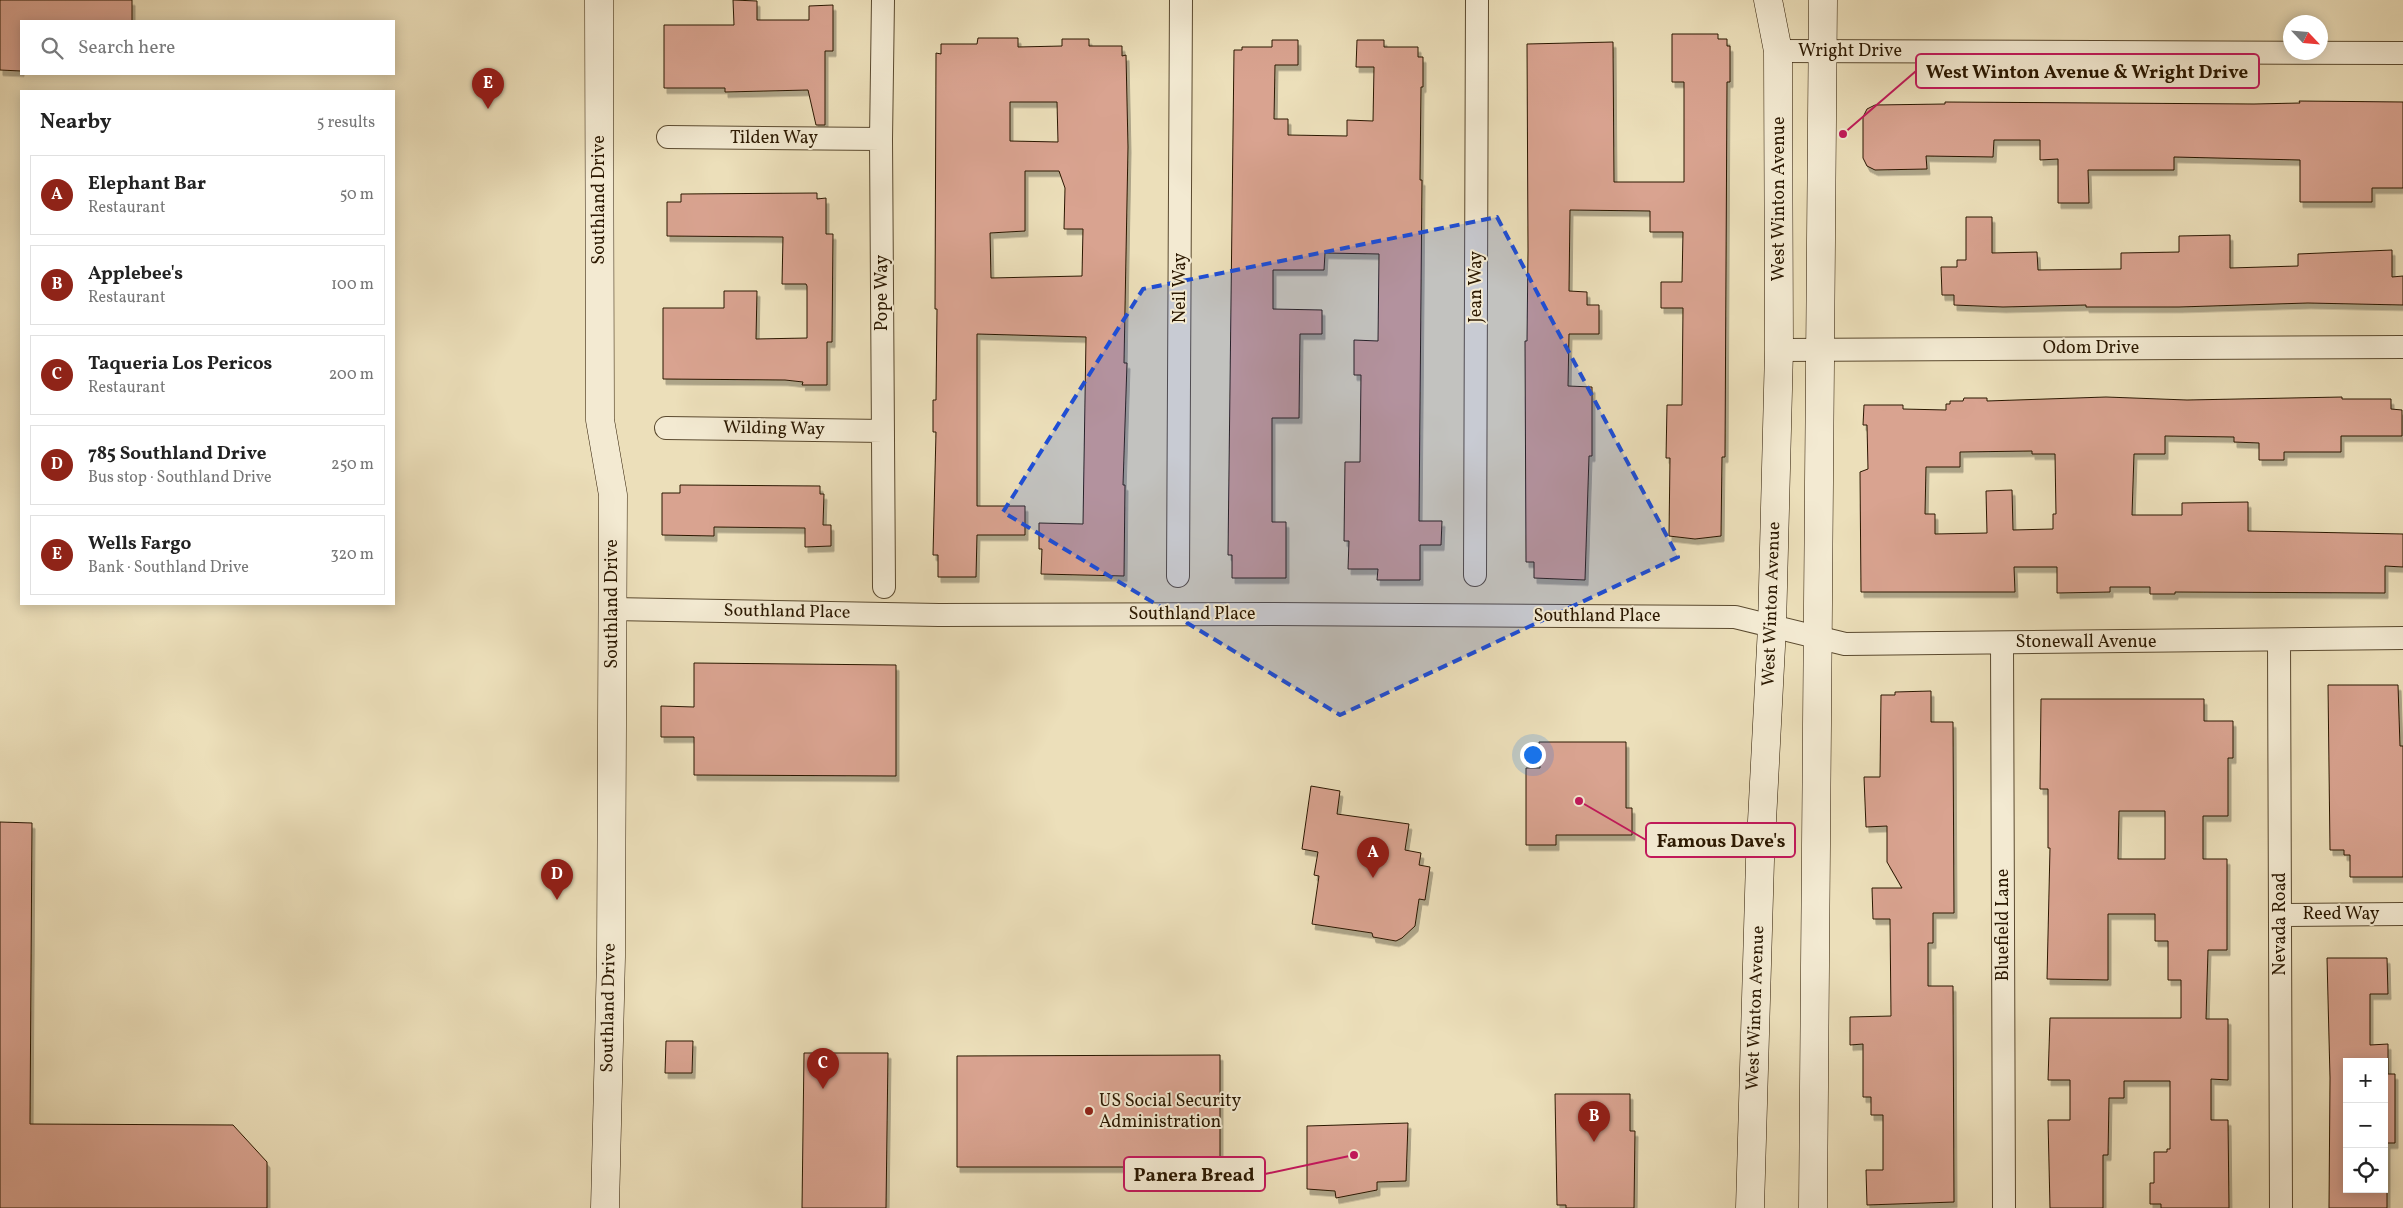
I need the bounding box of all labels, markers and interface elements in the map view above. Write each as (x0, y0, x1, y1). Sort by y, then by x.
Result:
north arrow (2283, 15, 2328, 60)
search box (20, 20, 395, 75)
icon: search (38, 34, 66, 62)
text: Search here (78, 35, 175, 61)
street label: Wright Drive (1798, 39, 1902, 64)
callout: West Winton Avenue & Wright Drive (1916, 54, 2259, 88)
text: West Winton Avenue & Wright Drive (1926, 60, 2248, 86)
pin: E (472, 68, 504, 109)
text: Nearby (40, 108, 111, 137)
text: 5 results (317, 112, 375, 134)
street label: West Winton Avenue (1767, 117, 1792, 281)
street label: Tilden Way (730, 126, 818, 151)
street label: Southland Drive (587, 135, 612, 265)
text: Elephant Bar (88, 171, 206, 197)
text: A (51, 184, 63, 206)
text: 50 m (340, 184, 374, 206)
text: Restaurant (88, 197, 166, 219)
street label: Jean Way (1464, 251, 1489, 323)
street label: Neil Way (1168, 252, 1193, 323)
street label: Pope Way (870, 254, 895, 331)
text: Applebee's (88, 261, 183, 287)
text: B (52, 274, 62, 296)
text: 100 m (331, 274, 374, 296)
text: Restaurant (88, 287, 166, 309)
street label: Odom Drive (2043, 336, 2139, 361)
text: Taqueria Los Pericos (88, 351, 272, 377)
text: C (52, 364, 62, 386)
text: 200 m (329, 364, 374, 386)
text: Restaurant (88, 377, 166, 399)
street label: Wilding Way (723, 416, 825, 442)
text: 785 Southland Drive (88, 441, 266, 467)
text: D (51, 454, 63, 476)
text: 250 m (331, 454, 374, 476)
text: Bus stop · Southland Drive (88, 467, 272, 489)
street label: West Winton Avenue (1757, 521, 1787, 687)
text: Wells Fargo (88, 531, 191, 557)
street label: Southland Drive (600, 539, 625, 669)
text: E (52, 544, 62, 566)
text: 320 m (330, 544, 374, 566)
text: Bank · Southland Drive (88, 557, 249, 579)
street label: Southland Place (723, 598, 851, 626)
street label: Southland Place (1129, 602, 1255, 627)
street label: Southland Place (1534, 604, 1660, 629)
street label: Stonewall Avenue (2016, 630, 2156, 655)
your location (1520, 742, 1546, 768)
callout: Famous Dave's (1646, 823, 1795, 857)
text: Famous Dave's (1657, 829, 1786, 855)
pin: A (1357, 837, 1389, 878)
pin: D (541, 859, 573, 900)
street label: Bluefield Lane (1991, 869, 2016, 981)
street label: Nevada Road (2268, 872, 2293, 976)
street label: Reed Way (2302, 902, 2380, 927)
street label: West Winton Avenue (1741, 925, 1771, 1091)
street label: Southland Drive (595, 943, 623, 1073)
pin: C (807, 1048, 839, 1089)
map controls (2343, 1058, 2388, 1193)
button: + (2343, 1058, 2388, 1103)
place label: US Social Security Administration (1099, 1089, 1242, 1135)
pin: B (1578, 1101, 1610, 1142)
button: − (2343, 1103, 2388, 1148)
marker: US Social Security Administration (1083, 1105, 1095, 1117)
button: locate (2343, 1148, 2388, 1193)
callout: Panera Bread (1124, 1157, 1265, 1191)
text: Panera Bread (1133, 1163, 1255, 1189)

